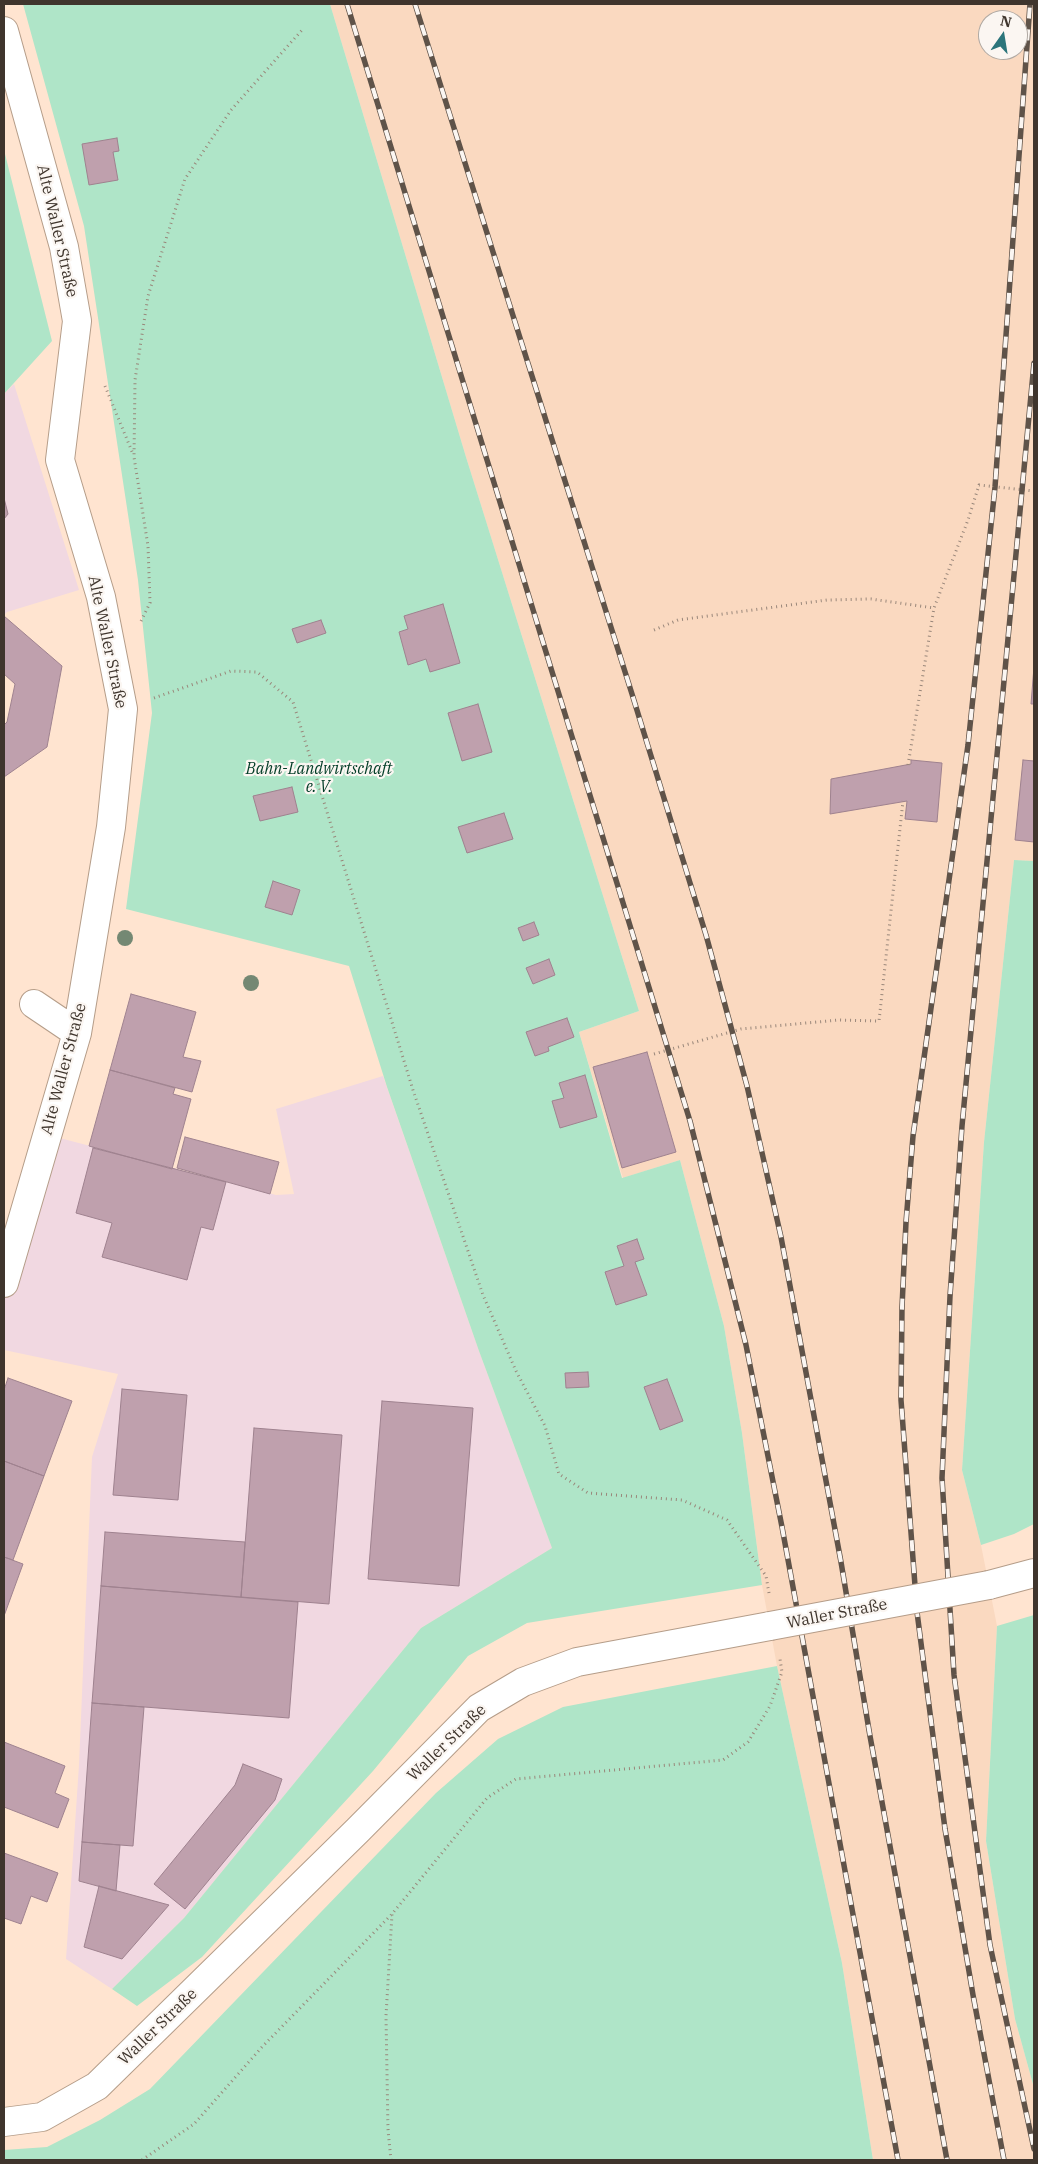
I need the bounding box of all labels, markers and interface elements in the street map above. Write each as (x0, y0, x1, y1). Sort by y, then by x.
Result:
north arrow (978, 10, 1028, 60)
text: N (999, 11, 1014, 31)
street label: Alte Waller Straße (32, 163, 82, 299)
street label: Alte Waller Straße (84, 574, 130, 710)
park label: Bahn-Landwirtschaft e. V. (246, 759, 392, 797)
street label: Alte Waller Straße (37, 1001, 91, 1137)
street label: Waller Straße (785, 1595, 889, 1633)
street label: Waller Straße (404, 1701, 490, 1785)
street label: Waller Straße (115, 1985, 201, 2069)

